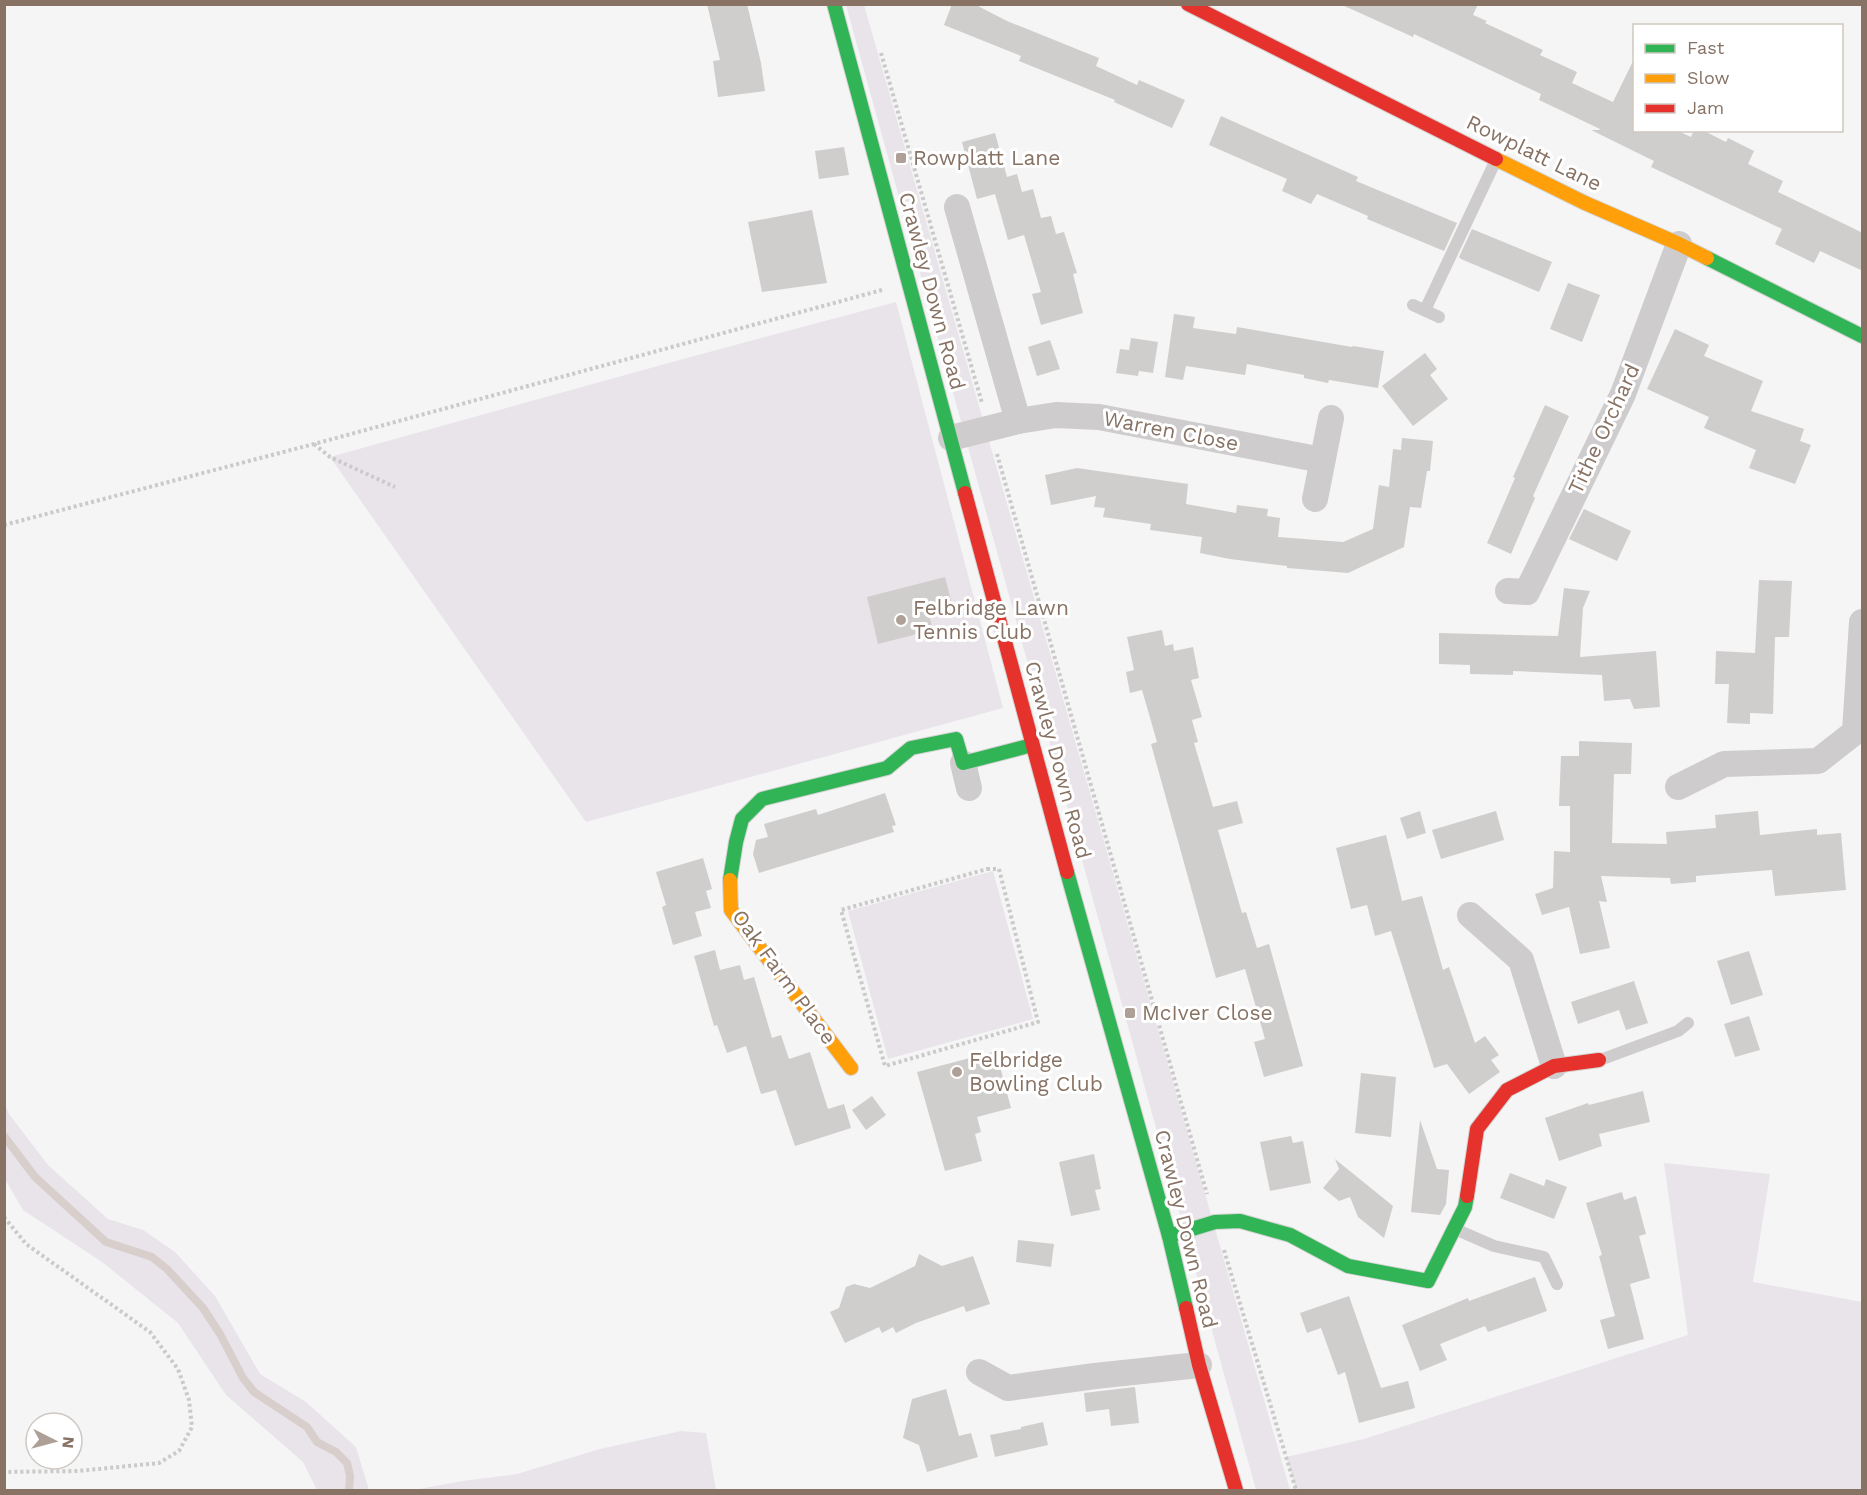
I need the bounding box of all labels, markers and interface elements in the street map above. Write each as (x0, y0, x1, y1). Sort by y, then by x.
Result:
legend (1633, 24, 1843, 132)
text: Fast (1687, 37, 1725, 58)
text: Slow (1687, 67, 1730, 88)
text: Jam (1687, 97, 1724, 118)
street label: Rowplatt Lane (1462, 109, 1606, 196)
place label: Rowplatt Lane (913, 145, 1060, 170)
marker: Rowplatt Lane (894, 151, 908, 165)
street label: Crawley Down Road (894, 189, 971, 393)
street label: Tithe Orchard (1562, 360, 1645, 498)
street label: Warren Close (1102, 405, 1241, 456)
place label: Felbridge Lawn Tennis Club (913, 595, 1069, 644)
marker: Felbridge Lawn Tennis Club (894, 613, 908, 627)
street label: Crawley Down Road (1020, 658, 1097, 862)
street label: Oak Farm Place (727, 904, 842, 1049)
place label: McIver Close (1142, 1000, 1273, 1025)
marker: McIver Close (1123, 1006, 1137, 1020)
place label: Felbridge Bowling Club (969, 1047, 1103, 1096)
marker: Felbridge Bowling Club (950, 1065, 964, 1079)
street label: Crawley Down Road (1150, 1127, 1223, 1331)
north arrow (24, 1411, 84, 1471)
text: N (58, 1436, 78, 1449)

